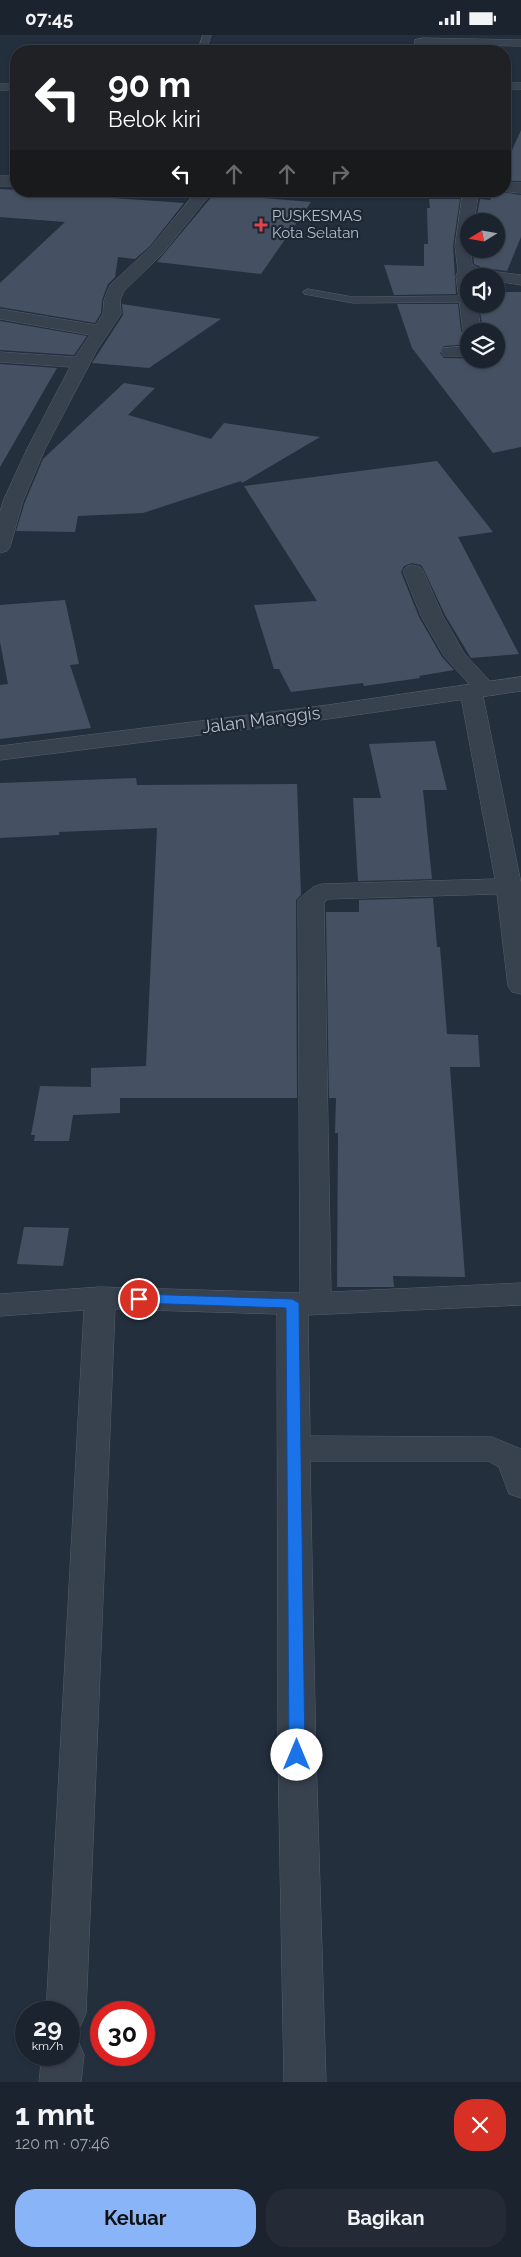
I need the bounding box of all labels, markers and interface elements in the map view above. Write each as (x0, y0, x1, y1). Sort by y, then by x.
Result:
text: 07:45 (25, 7, 73, 29)
text: 90 m (108, 64, 191, 105)
icon: left (25, 65, 90, 130)
text: Belok kiri (108, 106, 201, 132)
icon: left (167, 160, 195, 188)
icon: ahead (220, 160, 248, 188)
icon: ahead (273, 160, 301, 188)
icon: right (326, 160, 354, 188)
place label: PUSKESMAS Kota Selatan (272, 207, 362, 242)
north arrow (460, 213, 505, 257)
map controls (460, 213, 505, 368)
marker: PUSKESMAS Kota Selatan (254, 218, 268, 232)
button: sound (460, 268, 505, 313)
button: layers (460, 323, 505, 368)
street label: Jalan Manggis (201, 702, 322, 737)
pin (118, 1278, 160, 1320)
icon: arrive (125, 1285, 153, 1313)
position arrow (270, 1728, 322, 1780)
speed limit sign: 30 (90, 2001, 155, 2066)
text: 29 (33, 2012, 62, 2042)
text: km/h (32, 2039, 63, 2053)
text: 1 mnt (15, 2097, 95, 2132)
button: close (454, 2099, 506, 2151)
text: 120 m · 07:46 (15, 2134, 110, 2153)
button: Keluar (15, 2189, 256, 2247)
button: Bagikan (266, 2189, 506, 2247)

